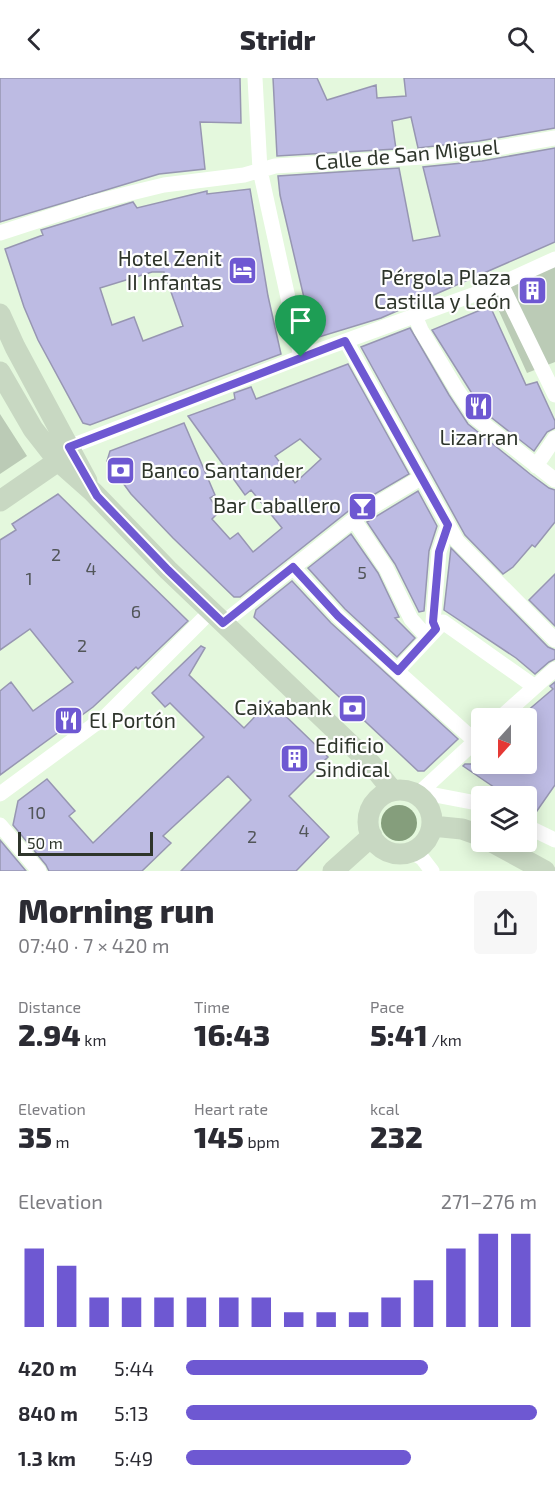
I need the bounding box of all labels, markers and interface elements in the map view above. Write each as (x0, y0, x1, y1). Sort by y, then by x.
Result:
icon: back (18, 23, 51, 56)
text: Stridr (240, 23, 315, 55)
icon: search (504, 23, 537, 56)
street label: Calle de San Miguel (314, 133, 501, 174)
place label: Hotel Zenit II Infantas (118, 245, 222, 294)
hotel icon: Hotel Zenit II Infantas (227, 255, 259, 287)
place label: Pérgola Plaza Castilla y León (374, 264, 511, 313)
building icon: Pérgola Plaza Castilla y León (516, 274, 548, 306)
pin (275, 295, 326, 357)
icon: arrive (284, 304, 317, 337)
restaurant icon: Lizarran (463, 391, 495, 423)
place label: Lizarran (440, 424, 518, 449)
bank icon: Banco Santander (104, 455, 136, 487)
place label: Banco Santander (141, 457, 304, 482)
bar icon: Bar Caballero (346, 490, 378, 522)
place label: Bar Caballero (213, 492, 341, 517)
house number: 2 (51, 543, 61, 565)
house number: 4 (85, 557, 97, 579)
house number: 5 (357, 561, 367, 583)
house number: 1 (25, 567, 33, 589)
house number: 6 (131, 600, 141, 622)
house number: 2 (77, 634, 87, 656)
bank icon: Caixabank (337, 692, 369, 724)
place label: Caixabank (234, 694, 332, 719)
restaurant icon: El Portón (52, 705, 84, 737)
place label: El Portón (89, 707, 176, 732)
north arrow (471, 708, 537, 774)
map controls (471, 708, 537, 852)
place label: Edificio Sindical (315, 732, 390, 781)
building icon: Edificio Sindical (278, 742, 310, 774)
button: layers (471, 786, 537, 852)
house number: 10 (28, 801, 46, 823)
house number: 4 (298, 819, 310, 841)
house number: 2 (247, 825, 257, 847)
scale bar (18, 829, 153, 856)
text: 50 m (27, 833, 63, 852)
text: Morning run (18, 890, 215, 930)
button: share (474, 891, 537, 954)
text: 07:40 · 7 × 420 m (18, 933, 169, 957)
text: Distance (18, 997, 81, 1016)
text: Time (194, 997, 230, 1016)
text: Pace (370, 997, 404, 1016)
text: 2.94 (18, 1016, 81, 1052)
text: 16:43 (194, 1016, 270, 1052)
text: 5:41 (370, 1016, 428, 1052)
text: km (81, 1030, 107, 1049)
text: /km (428, 1030, 462, 1049)
text: Elevation (18, 1099, 86, 1118)
text: Heart rate (194, 1099, 268, 1118)
text: kcal (370, 1099, 399, 1118)
text: 35 (18, 1118, 52, 1154)
text: 145 (194, 1118, 244, 1154)
text: 232 (370, 1118, 423, 1154)
text: m (52, 1132, 70, 1151)
text: bpm (244, 1132, 280, 1151)
text: Elevation (18, 1189, 103, 1213)
text: 271–276 m (441, 1189, 537, 1213)
text: 420 m (18, 1356, 77, 1380)
text: 5:44 (114, 1356, 154, 1380)
text: 840 m (18, 1401, 78, 1425)
text: 5:13 (114, 1401, 149, 1425)
text: 1.3 km (18, 1446, 76, 1470)
text: 5:49 (114, 1446, 153, 1470)

